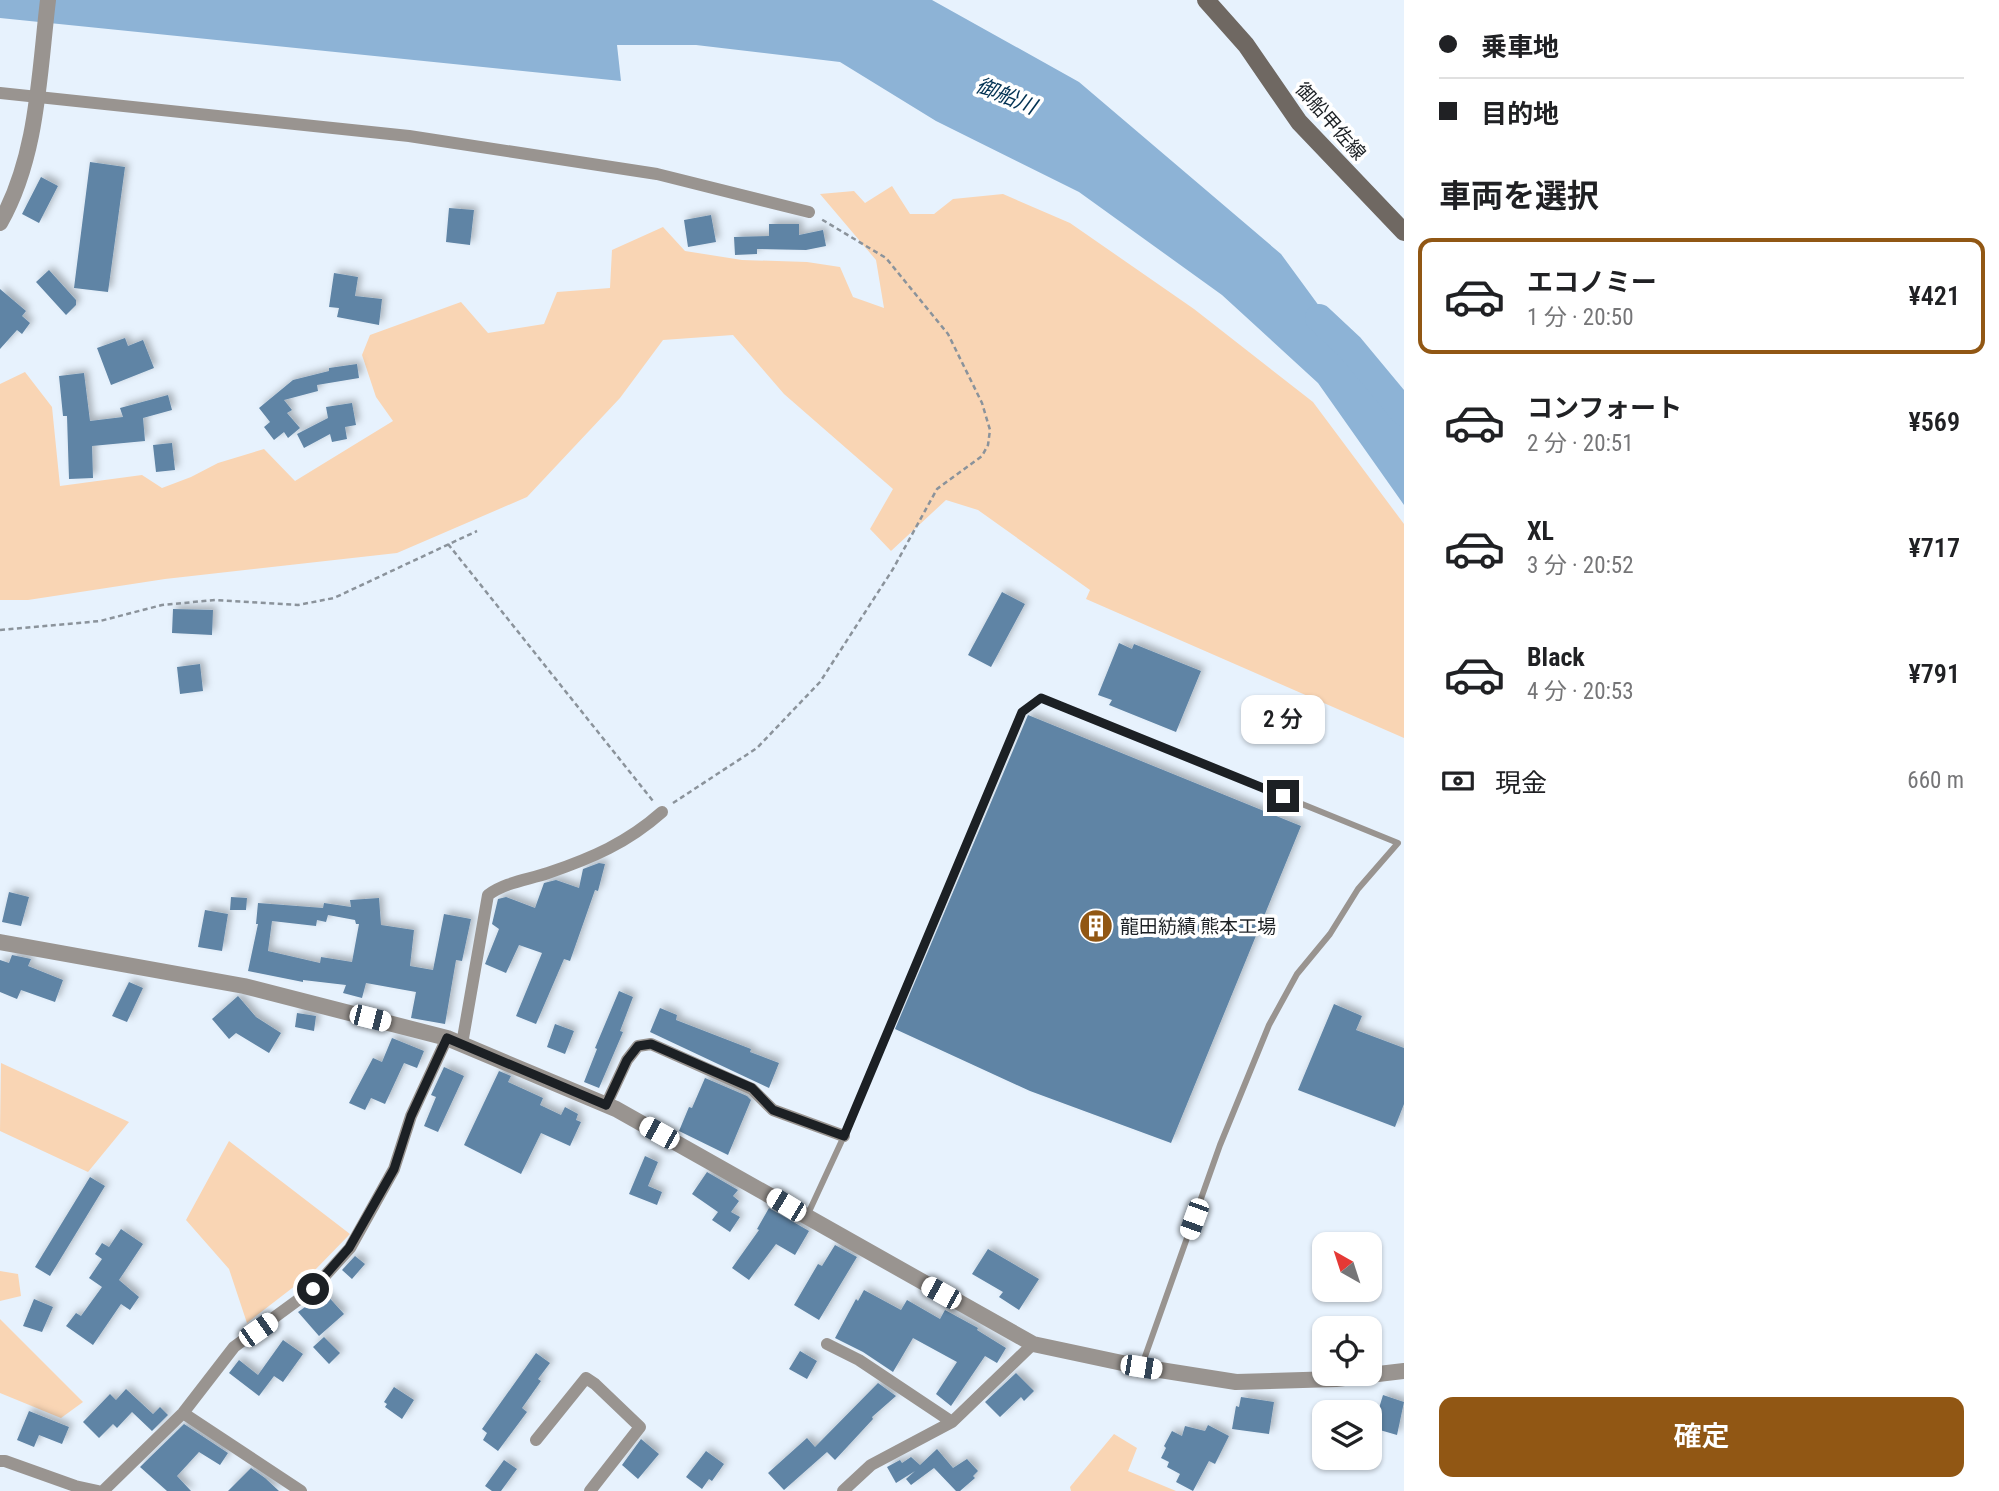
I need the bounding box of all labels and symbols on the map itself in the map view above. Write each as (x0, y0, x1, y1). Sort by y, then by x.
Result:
water label: 御船川 (972, 73, 1042, 120)
street label: 御船甲佐線 (1291, 78, 1370, 165)
callout: 2 分 (1241, 694, 1325, 744)
route end (1267, 780, 1299, 812)
building icon: 龍田紡績 熊本工場 (1077, 907, 1115, 945)
place label: 龍田紡績 熊本工場 (1120, 915, 1276, 938)
car (348, 1003, 393, 1033)
car (636, 1114, 683, 1152)
car (763, 1185, 810, 1225)
car (1177, 1196, 1212, 1242)
north arrow (1312, 1232, 1382, 1302)
route start (297, 1273, 329, 1305)
car (918, 1274, 965, 1312)
car (235, 1309, 282, 1351)
car (1119, 1353, 1164, 1381)

